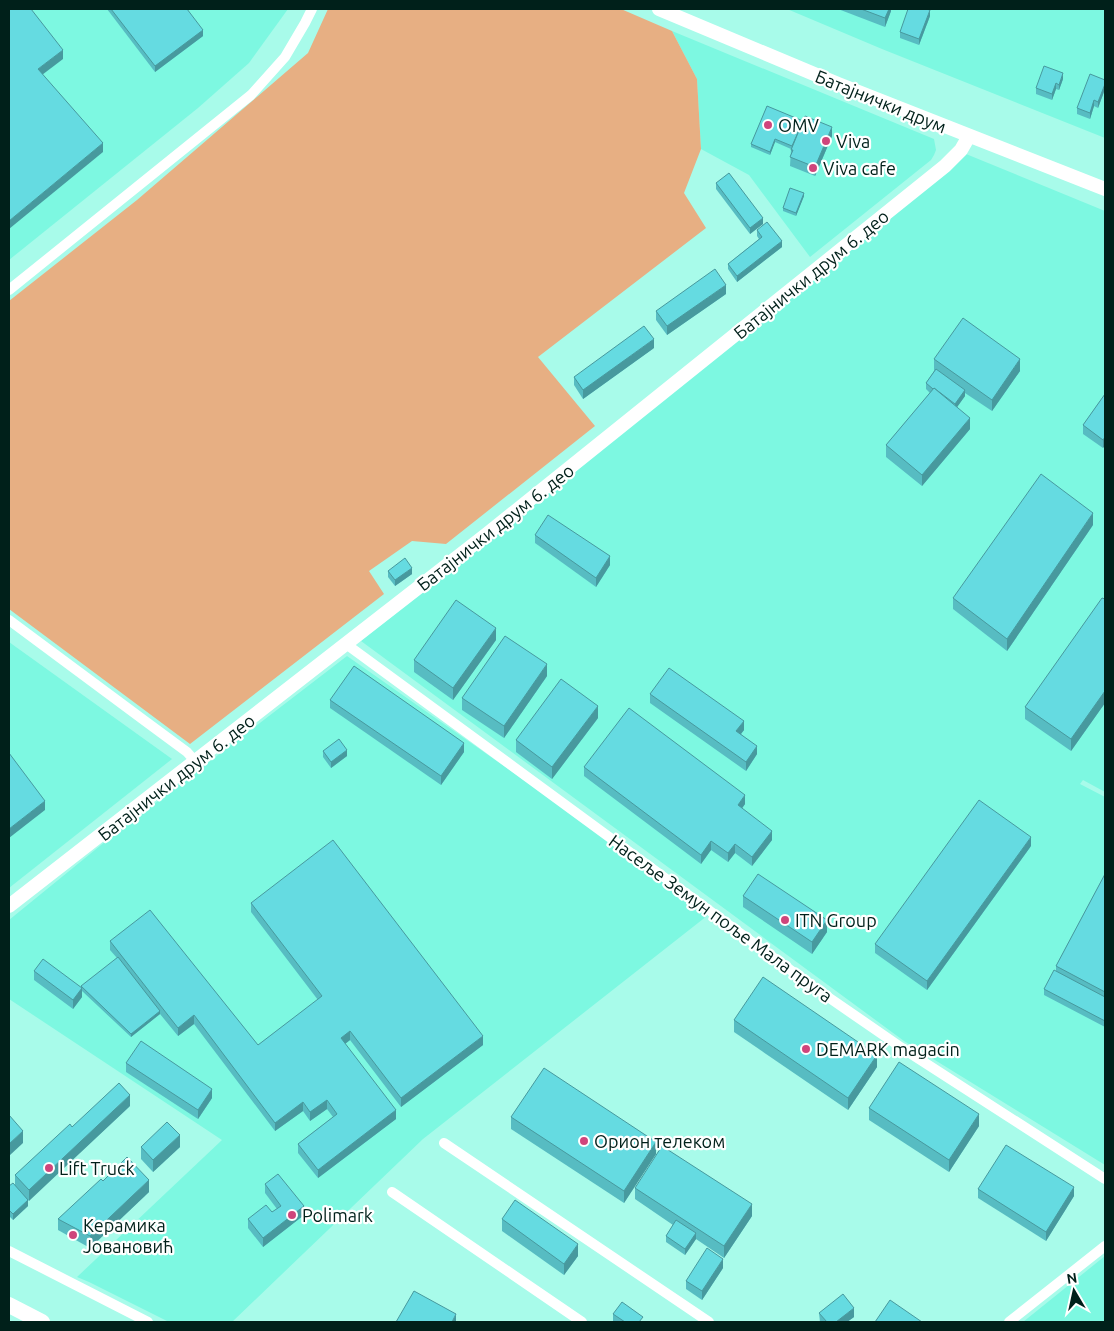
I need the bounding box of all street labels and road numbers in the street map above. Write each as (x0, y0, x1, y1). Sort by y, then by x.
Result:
street label: Батајнички друм (813, 66, 949, 136)
street label: Батајнички друм 6. део (730, 205, 892, 343)
street label: Батајнички друм 6. део (413, 460, 577, 594)
street label: Батајнички друм 6. део (94, 710, 258, 844)
street label: Насеље Земун поље Мала пруга (605, 830, 837, 1006)

